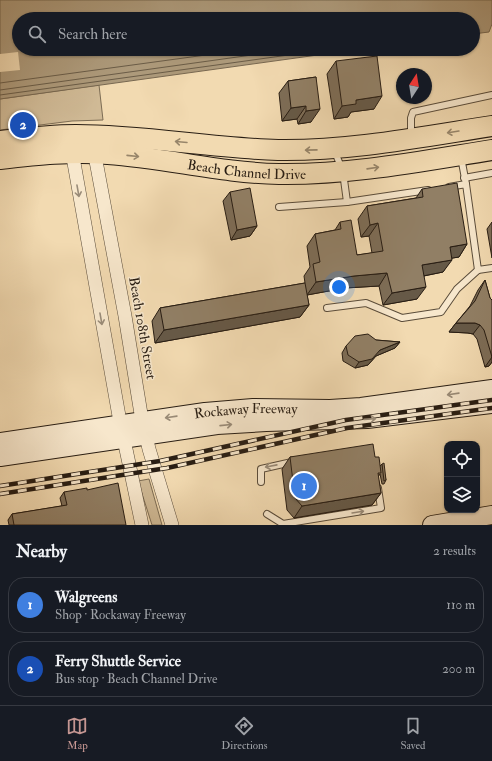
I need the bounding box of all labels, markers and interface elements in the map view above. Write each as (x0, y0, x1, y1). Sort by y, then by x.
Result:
search box (12, 12, 480, 56)
icon: search (26, 23, 48, 45)
text: Search here (58, 25, 127, 44)
north arrow (396, 68, 432, 104)
pin: 2 (10, 110, 36, 140)
one-way arrow (447, 128, 460, 136)
one-way arrow (175, 139, 188, 146)
one-way arrow (305, 146, 318, 153)
one-way arrow (126, 153, 139, 160)
street label: Beach Channel Drive (186, 156, 306, 183)
one-way arrow (367, 164, 380, 172)
one-way arrow (75, 184, 83, 197)
street label: Beach 108th Street (125, 275, 160, 381)
your location (329, 277, 349, 297)
one-way arrow (98, 312, 106, 325)
one-way arrow (447, 390, 460, 398)
street label: Rockaway Freeway (193, 400, 298, 422)
one-way arrow (165, 414, 178, 422)
one-way arrow (363, 415, 376, 422)
one-way arrow (219, 421, 232, 428)
map controls (444, 441, 480, 513)
button: locate (444, 441, 480, 477)
one-way arrow (265, 462, 278, 470)
pin: 1 (291, 471, 317, 501)
button: layers (444, 477, 480, 513)
one-way arrow (351, 508, 364, 516)
text: Nearby (16, 541, 67, 562)
text: 2 results (433, 543, 476, 559)
text: Walgreens (55, 588, 117, 607)
text: 1 (28, 597, 32, 613)
text: 110 m (446, 597, 475, 613)
text: Shop · Rockaway Freeway (55, 607, 186, 623)
text: Ferry Shuttle Service (55, 652, 181, 671)
text: 2 (27, 661, 33, 677)
text: 200 m (442, 661, 475, 677)
text: Bus stop · Beach Channel Drive (55, 671, 217, 687)
tab: Map (66, 715, 88, 752)
tab: Directions (221, 715, 268, 752)
tab: Saved (400, 715, 426, 752)

